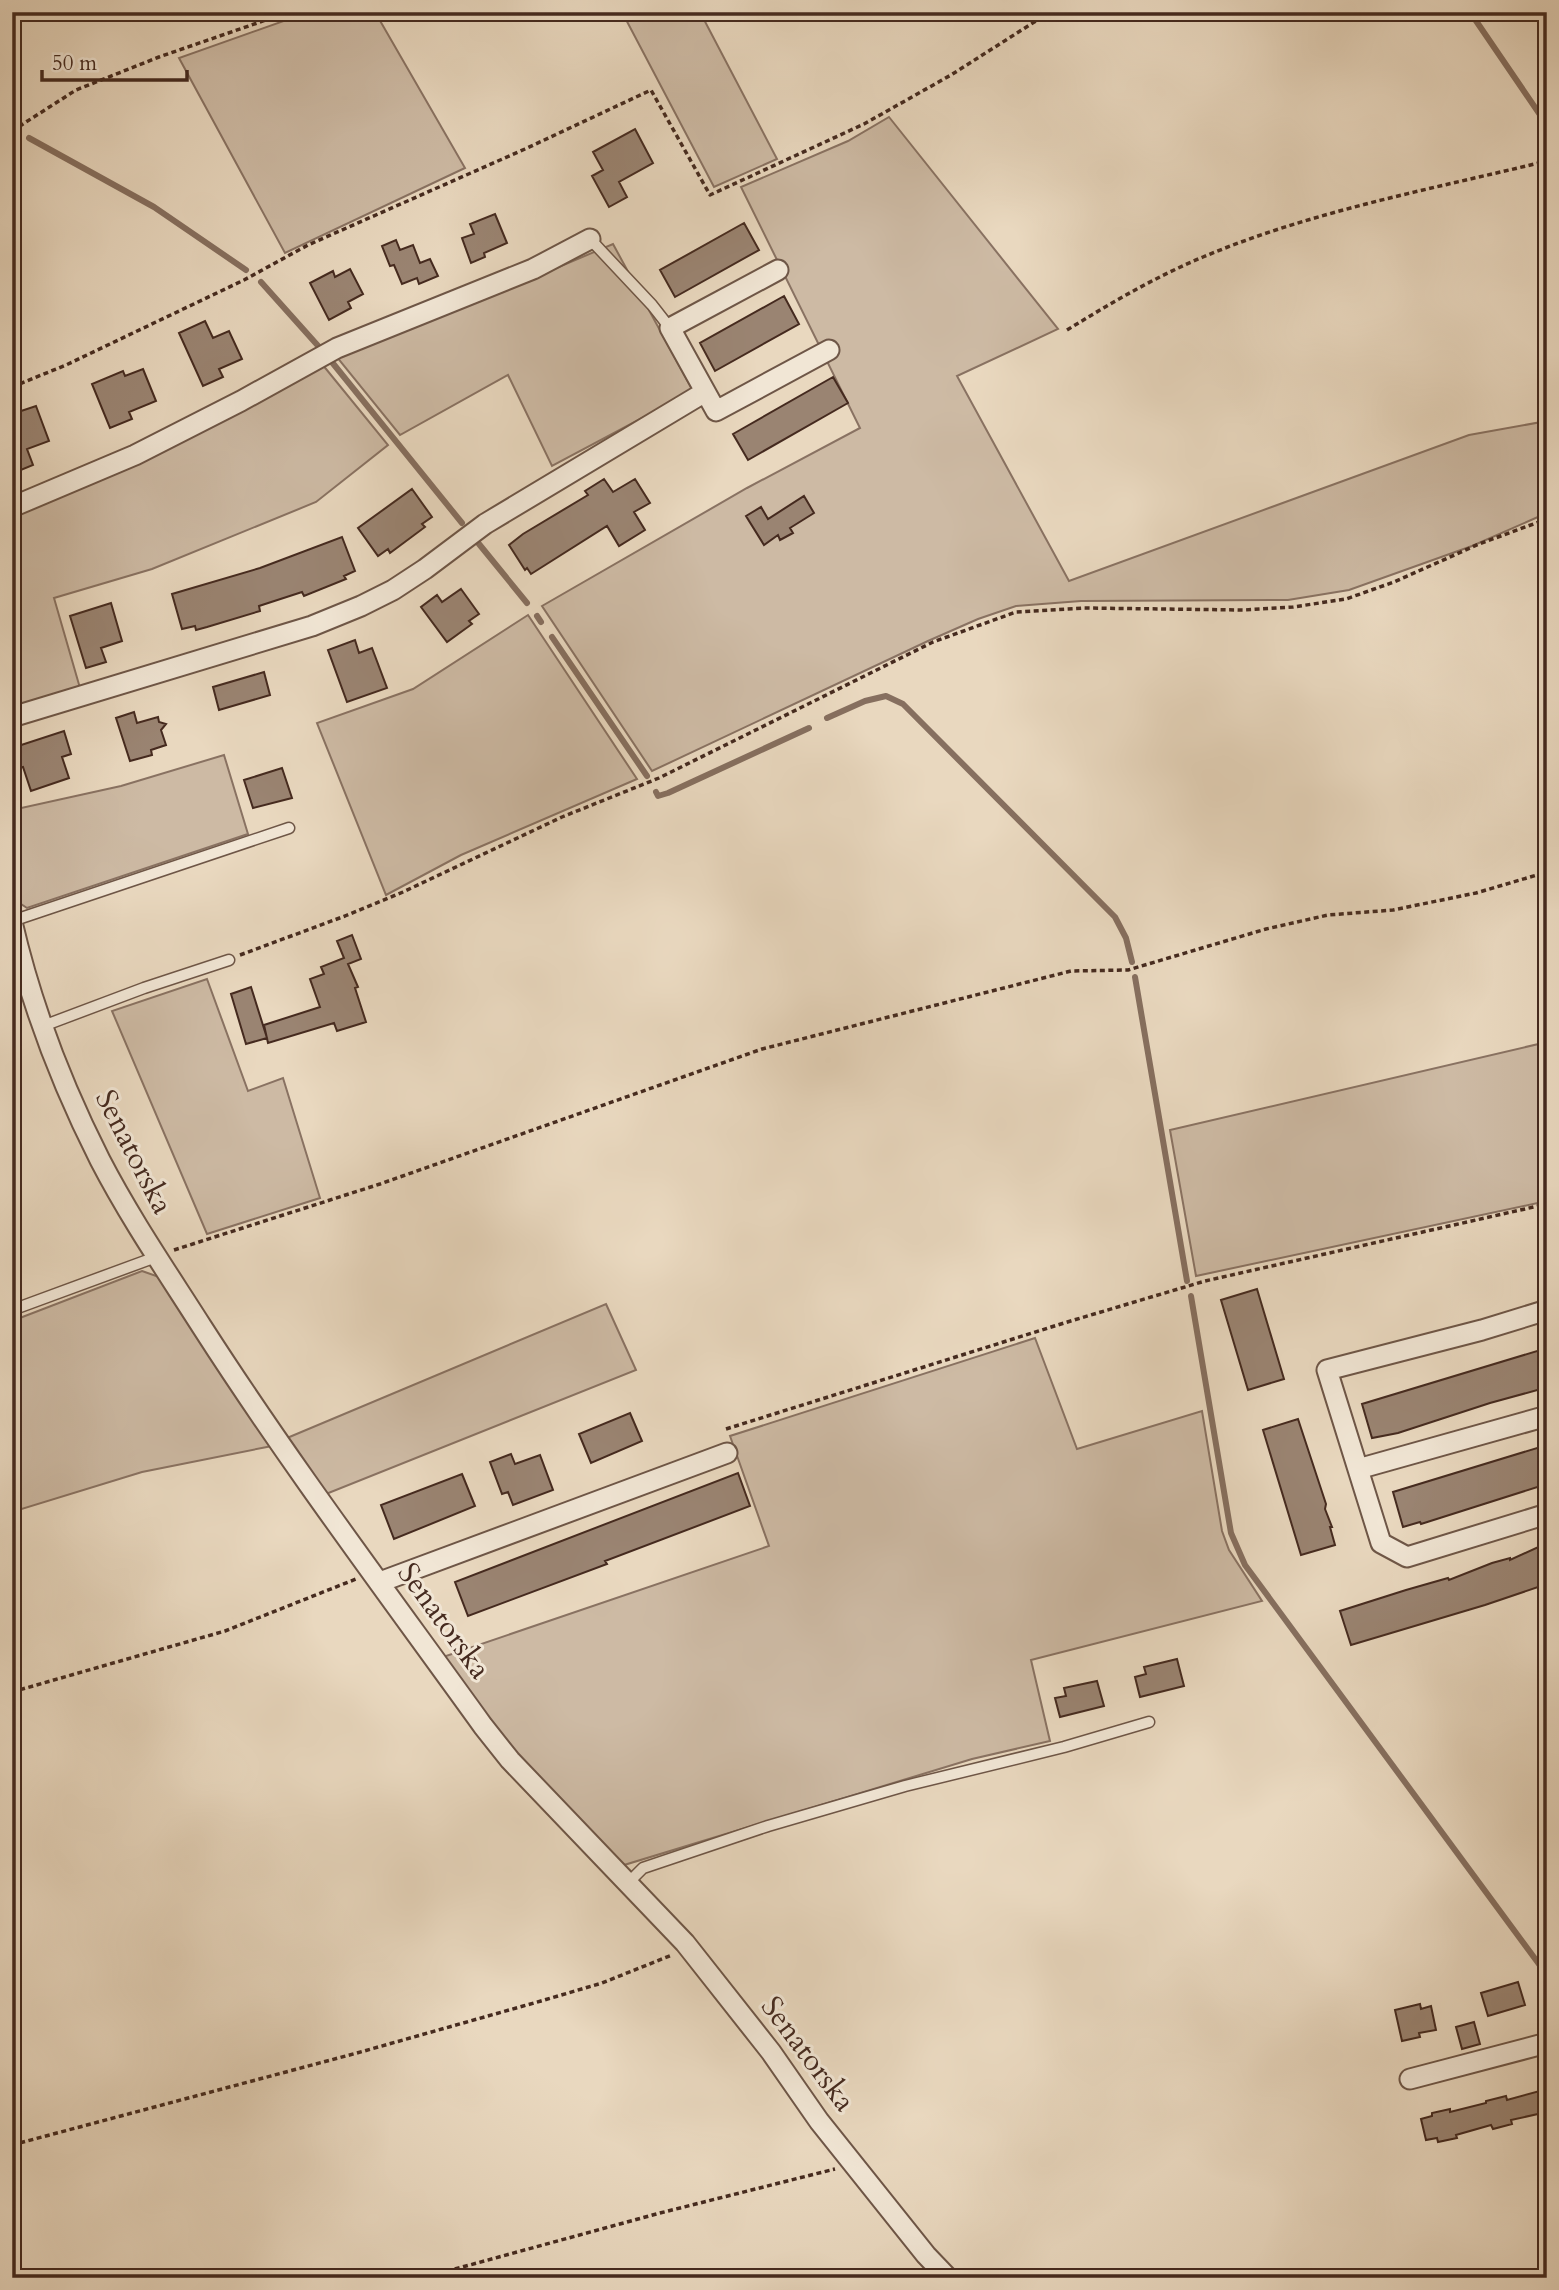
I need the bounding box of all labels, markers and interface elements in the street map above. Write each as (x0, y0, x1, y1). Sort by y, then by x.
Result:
scale bar (42, 38, 187, 82)
text: 50 m (52, 49, 97, 78)
street label: Senatorska (85, 1083, 183, 1221)
street label: Senatorska (388, 1555, 500, 1687)
street label: Senatorska (751, 1988, 865, 2120)

